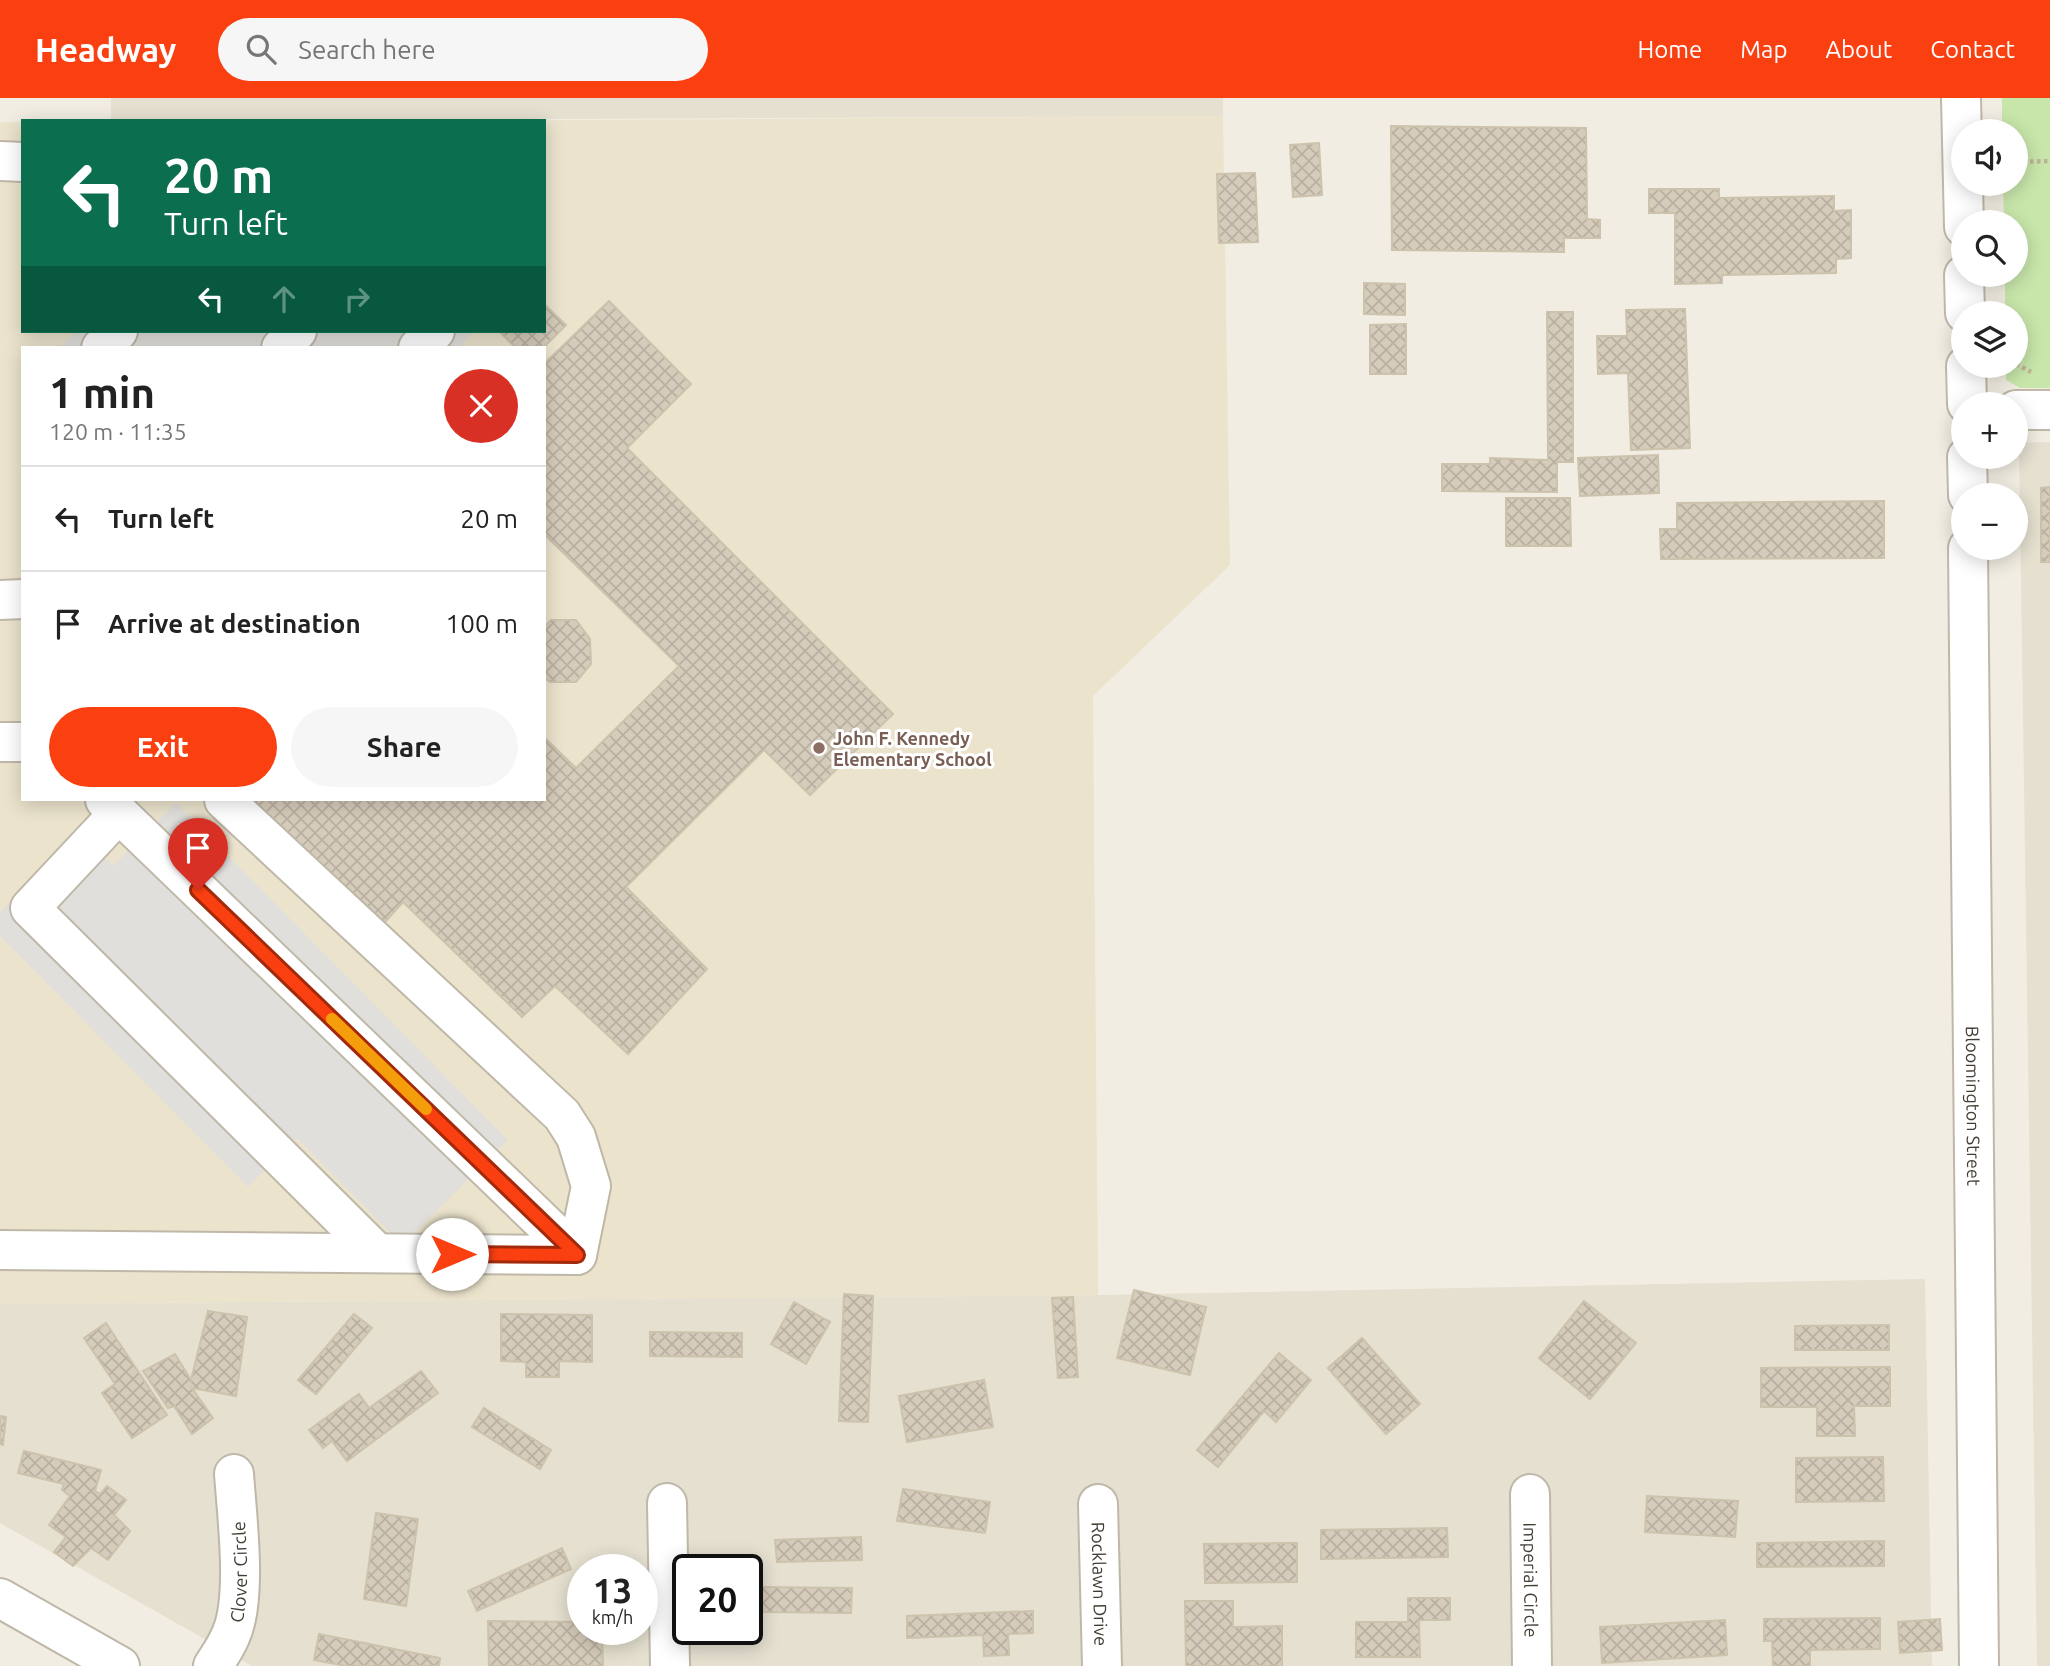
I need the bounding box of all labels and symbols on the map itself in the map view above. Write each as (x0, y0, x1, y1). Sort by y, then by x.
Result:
place label: John F. Kennedy Elementary School (833, 728, 992, 769)
marker: John F. Kennedy Elementary School (811, 740, 827, 756)
pin (168, 818, 228, 890)
street label: Bloomington Street (1963, 1026, 1984, 1186)
position arrow (415, 1217, 489, 1291)
street label: Clover Circle (226, 1521, 250, 1624)
street label: Rocklawn Drive (1088, 1522, 1112, 1646)
street label: Imperial Circle (1520, 1522, 1542, 1638)
speed limit sign: 20 (672, 1554, 763, 1645)

